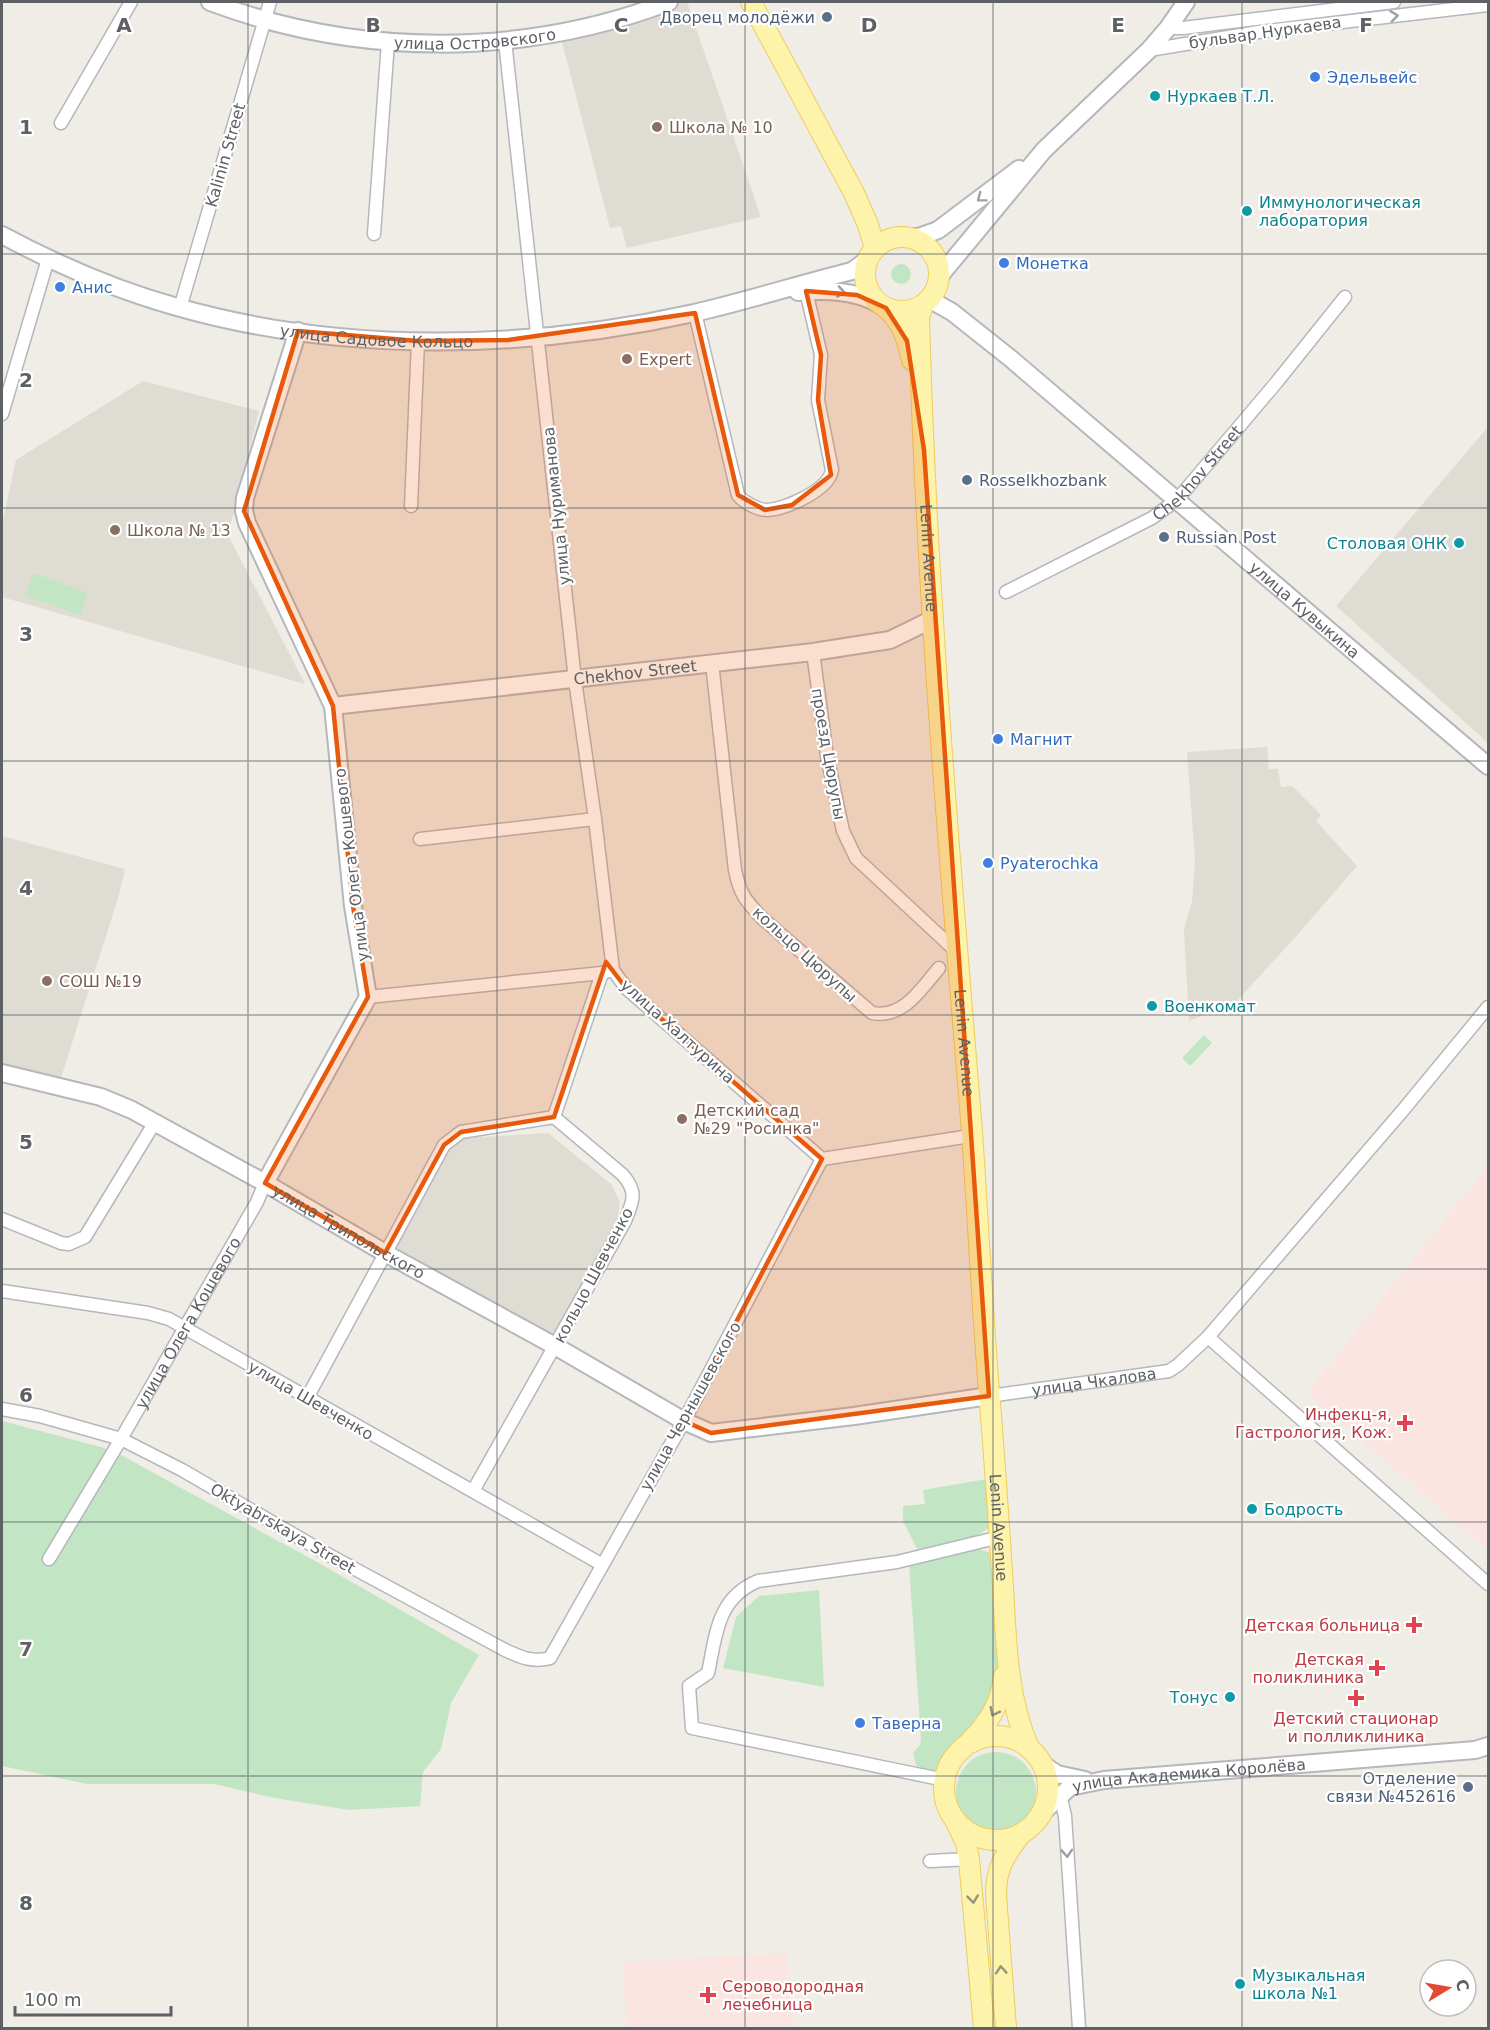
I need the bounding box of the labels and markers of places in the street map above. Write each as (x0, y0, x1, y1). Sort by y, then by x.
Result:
place label: Дворец молодёжи (660, 8, 815, 27)
marker: Дворец молодёжи (820, 10, 834, 24)
place label: Эдельвейс (1327, 68, 1417, 87)
marker: Эдельвейс (1308, 70, 1322, 84)
place label: Нуркаев Т.Л. (1167, 87, 1274, 106)
marker: Нуркаев Т.Л. (1148, 89, 1162, 103)
place label: Школа № 10 (669, 118, 773, 137)
marker: Школа № 10 (650, 120, 664, 134)
place label: Иммунологическая лаборатория (1259, 193, 1421, 230)
marker: Иммунологическая лаборатория (1240, 204, 1254, 218)
place label: Монетка (1016, 254, 1089, 273)
marker: Монетка (997, 256, 1011, 270)
place label: Анис (72, 278, 113, 297)
marker: Анис (53, 280, 67, 294)
place label: Expert (639, 350, 691, 369)
marker: Expert (620, 352, 634, 366)
place label: Rosselkhozbank (979, 471, 1108, 490)
marker: Rosselkhozbank (960, 473, 974, 487)
place label: Школа № 13 (127, 521, 231, 540)
marker: Школа № 13 (108, 523, 122, 537)
place label: Russian Post (1176, 528, 1276, 547)
marker: Russian Post (1157, 530, 1171, 544)
place label: Столовая ОНК (1327, 534, 1448, 553)
marker: Столовая ОНК (1452, 536, 1466, 550)
place label: Магнит (1010, 730, 1072, 749)
marker: Магнит (991, 732, 1005, 746)
place label: Pyaterochka (1000, 854, 1099, 873)
marker: Pyaterochka (981, 856, 995, 870)
place label: СОШ №19 (59, 972, 142, 991)
marker: СОШ №19 (40, 974, 54, 988)
place label: Военкомат (1164, 997, 1256, 1016)
marker: Военкомат (1145, 999, 1159, 1013)
place label: Детский сад №29 "Росинка" (694, 1101, 819, 1138)
marker: Детский сад №29 "Росинка" (675, 1112, 689, 1126)
place label: Инфекц-я, Гастрология, Кож. (1235, 1405, 1392, 1442)
marker: Инфекц-я, Гастрология, Кож. (1396, 1414, 1414, 1432)
place label: Бодрость (1264, 1500, 1343, 1519)
marker: Бодрость (1245, 1502, 1259, 1516)
place label: Детская больница (1244, 1616, 1400, 1635)
marker: Детская больница (1405, 1616, 1423, 1634)
place label: Детская поликлиника (1253, 1650, 1364, 1687)
marker: Детская поликлиника (1368, 1659, 1386, 1677)
place label: Тонус (1169, 1688, 1218, 1707)
marker: Детский стационар и полликлиника (1347, 1689, 1365, 1707)
marker: Тонус (1223, 1690, 1237, 1704)
place label: Детский стационар и полликлиника (1273, 1709, 1439, 1746)
place label: Таверна (871, 1714, 941, 1733)
marker: Таверна (853, 1716, 867, 1730)
place label: Отделение связи №452616 (1326, 1769, 1456, 1806)
marker: Отделение связи №452616 (1461, 1780, 1475, 1794)
place label: Музыкальная школа №1 (1252, 1966, 1365, 2003)
place label: Сероводородная лечебница (722, 1977, 864, 2014)
marker: Музыкальная школа №1 (1233, 1977, 1247, 1991)
marker: Сероводородная лечебница (699, 1986, 717, 2004)

